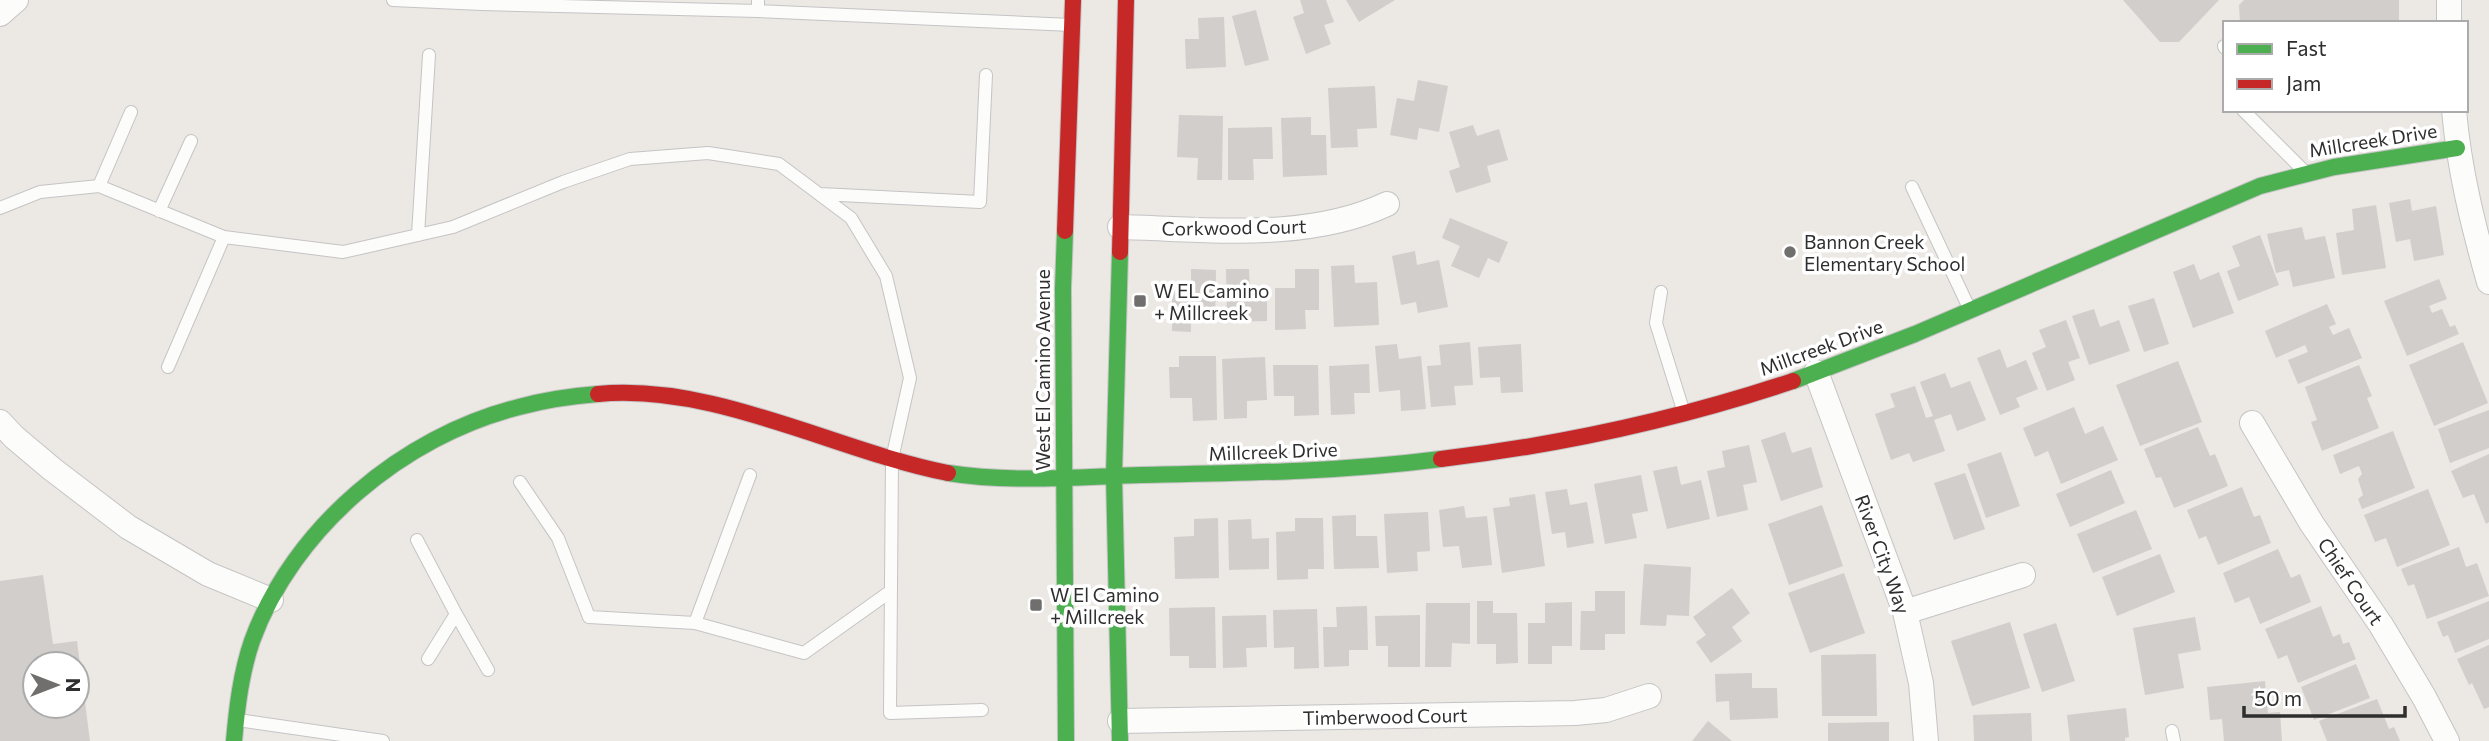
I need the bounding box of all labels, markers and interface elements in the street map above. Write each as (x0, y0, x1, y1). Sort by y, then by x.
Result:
legend (2223, 21, 2468, 112)
text: Fast (2286, 35, 2327, 60)
text: Jam (2286, 70, 2321, 95)
street label: Millcreek Drive (2307, 119, 2439, 161)
street label: Corkwood Court (1161, 214, 1307, 240)
place label: Bannon Creek Elementary School (1804, 230, 1965, 275)
marker: Bannon Creek Elementary School (1782, 244, 1798, 260)
street label: West El Camino Avenue (1031, 269, 1054, 471)
place label: W EL Camino + Millcreek (1154, 279, 1269, 324)
marker: W EL Camino + Millcreek (1132, 293, 1148, 309)
street label: Millcreek Drive (1756, 314, 1886, 380)
street label: Millcreek Drive (1208, 437, 1338, 465)
street label: River City Way (1851, 491, 1915, 617)
street label: Chief Court (2313, 533, 2389, 629)
place label: W El Camino + Millcreek (1050, 583, 1159, 628)
marker: W El Camino + Millcreek (1028, 597, 1044, 613)
north arrow (21, 650, 91, 720)
scale bar (2244, 674, 2405, 718)
text: N (62, 678, 85, 692)
text: 50 m (2254, 685, 2302, 710)
street label: Timberwood Court (1302, 703, 1468, 729)

